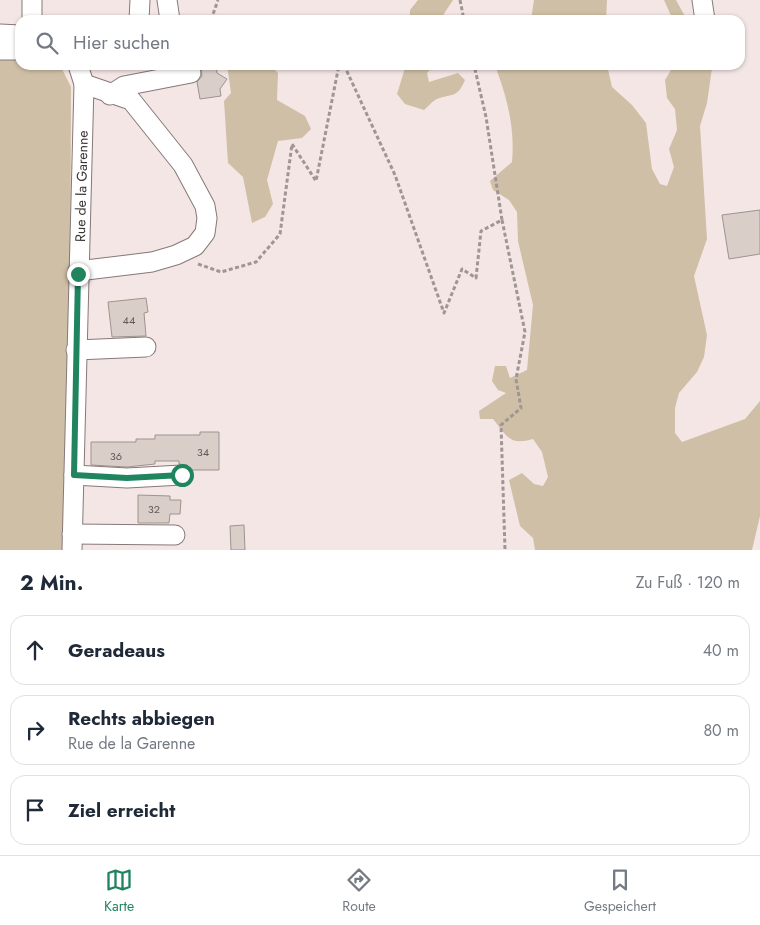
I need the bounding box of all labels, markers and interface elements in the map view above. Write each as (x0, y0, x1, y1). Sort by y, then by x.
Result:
search box (15, 15, 745, 70)
icon: search (33, 29, 61, 57)
text: Hier suchen (73, 29, 170, 56)
street label: Rue de la Garenne (70, 130, 93, 242)
route end (67, 263, 90, 286)
house number: 44 (123, 312, 136, 328)
house number: 34 (197, 444, 210, 460)
house number: 36 (110, 448, 122, 464)
route start (171, 464, 194, 487)
house number: 32 (148, 501, 160, 517)
text: 2 Min. (20, 568, 83, 598)
text: Zu Fuß · 120 m (636, 571, 740, 594)
icon: ahead (21, 636, 49, 664)
text: Geradeaus (68, 637, 165, 664)
text: 40 m (703, 639, 739, 662)
text: Rechts abbiegen (68, 705, 215, 732)
icon: right (21, 716, 49, 744)
text: 80 m (703, 719, 739, 742)
text: Rue de la Garenne (68, 732, 195, 755)
icon: arrive (21, 796, 49, 824)
text: Ziel erreicht (68, 797, 175, 824)
tab: Karte (104, 866, 134, 916)
tab: Route (342, 866, 376, 916)
tab: Gespeichert (584, 866, 656, 916)

